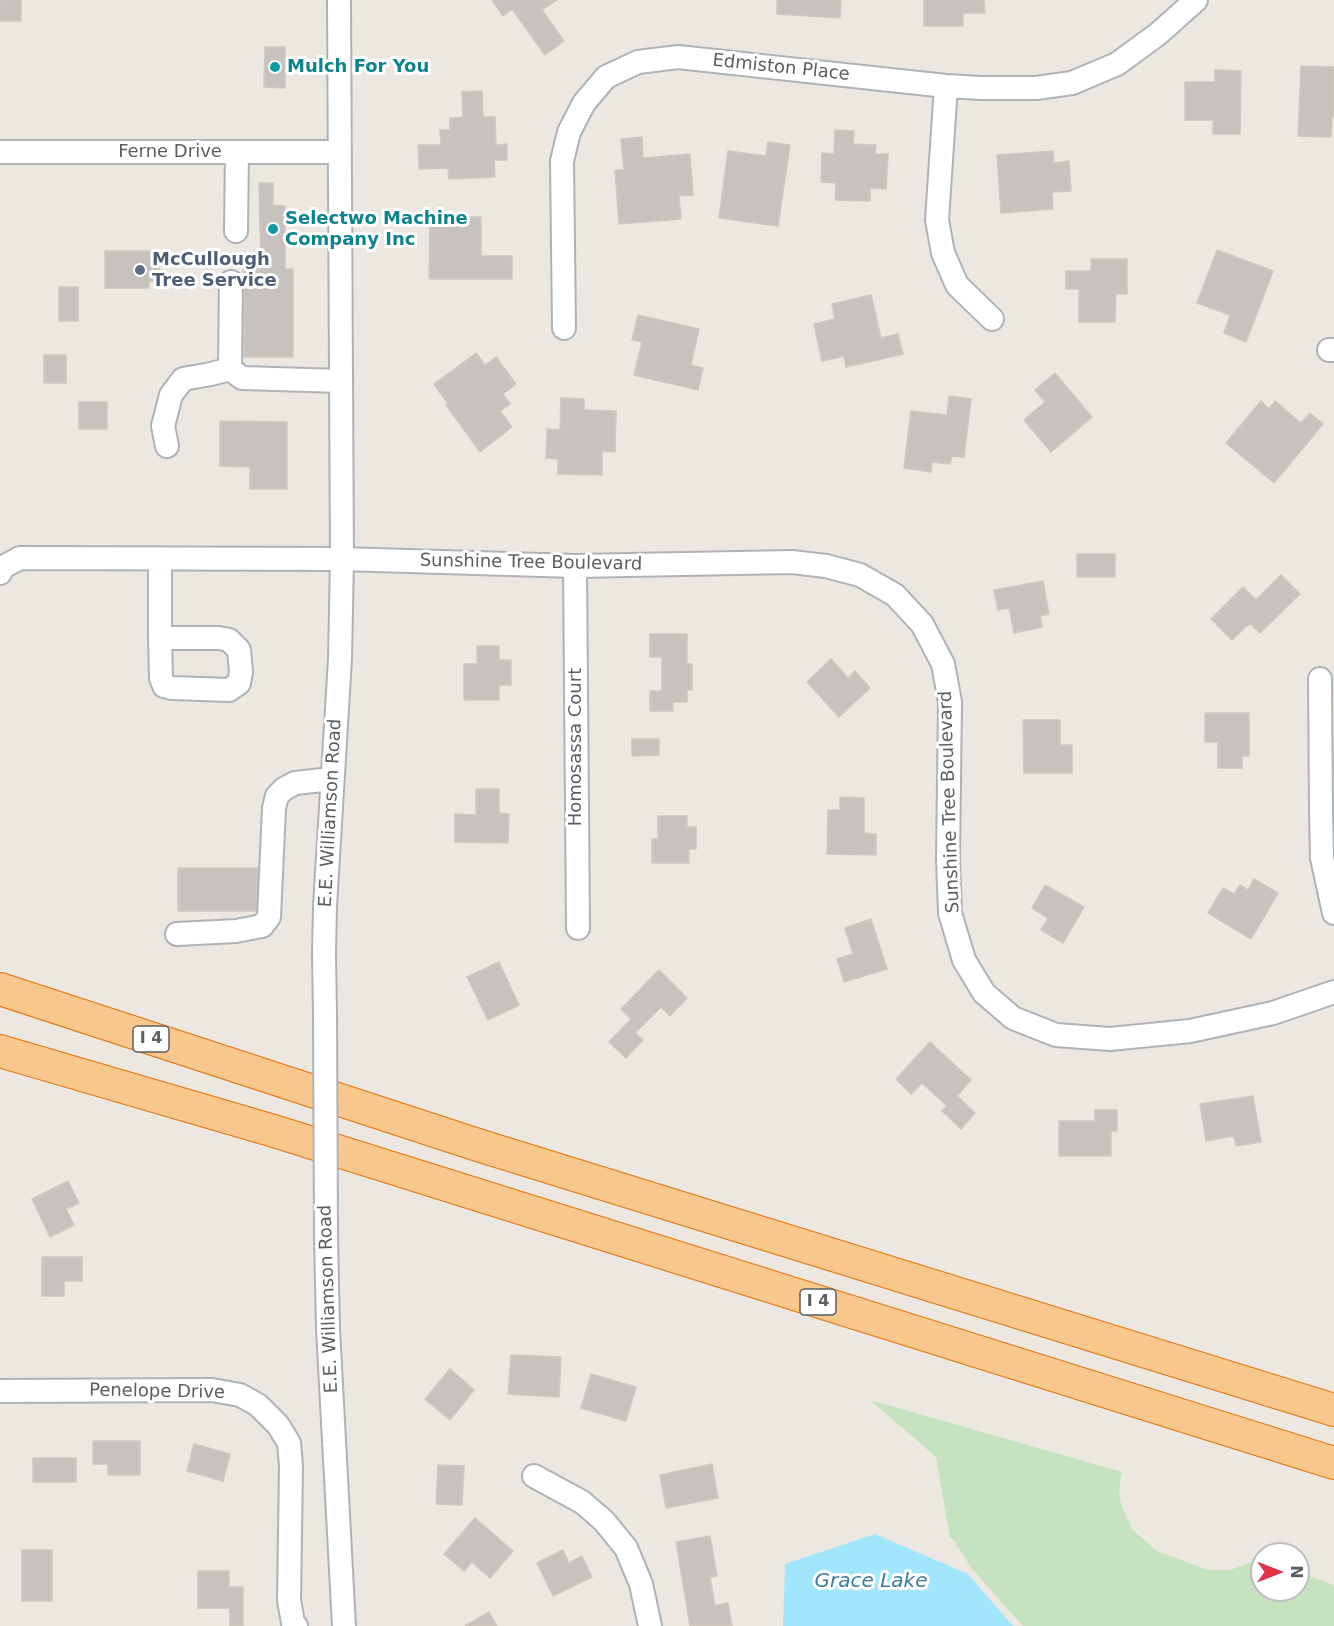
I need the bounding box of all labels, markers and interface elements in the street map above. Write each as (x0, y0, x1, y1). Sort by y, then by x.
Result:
street label: Edmiston Place (711, 50, 851, 86)
place label: Mulch For You (287, 56, 429, 78)
marker: Mulch For You (268, 60, 282, 74)
street label: Ferne Drive (118, 141, 222, 163)
place label: Selectwo Machine Company Inc (285, 208, 468, 250)
marker: Selectwo Machine Company Inc (266, 222, 280, 236)
place label: McCullough Tree Service (152, 249, 277, 292)
marker: McCullough Tree Service (133, 263, 147, 277)
street label: Sunshine Tree Boulevard (420, 550, 642, 576)
street label: Homosassa Court (565, 668, 587, 826)
street label: Sunshine Tree Boulevard (935, 690, 965, 914)
street label: E.E. Williamson Road (315, 718, 347, 908)
road number: I 4 (133, 1026, 169, 1052)
street label: E.E. Williamson Road (315, 1204, 343, 1394)
road number: I 4 (800, 1289, 836, 1315)
street label: Penelope Drive (89, 1380, 225, 1404)
north arrow (1250, 1542, 1310, 1602)
text: N (1287, 1565, 1306, 1579)
water label: Grace Lake (815, 1570, 927, 1594)

